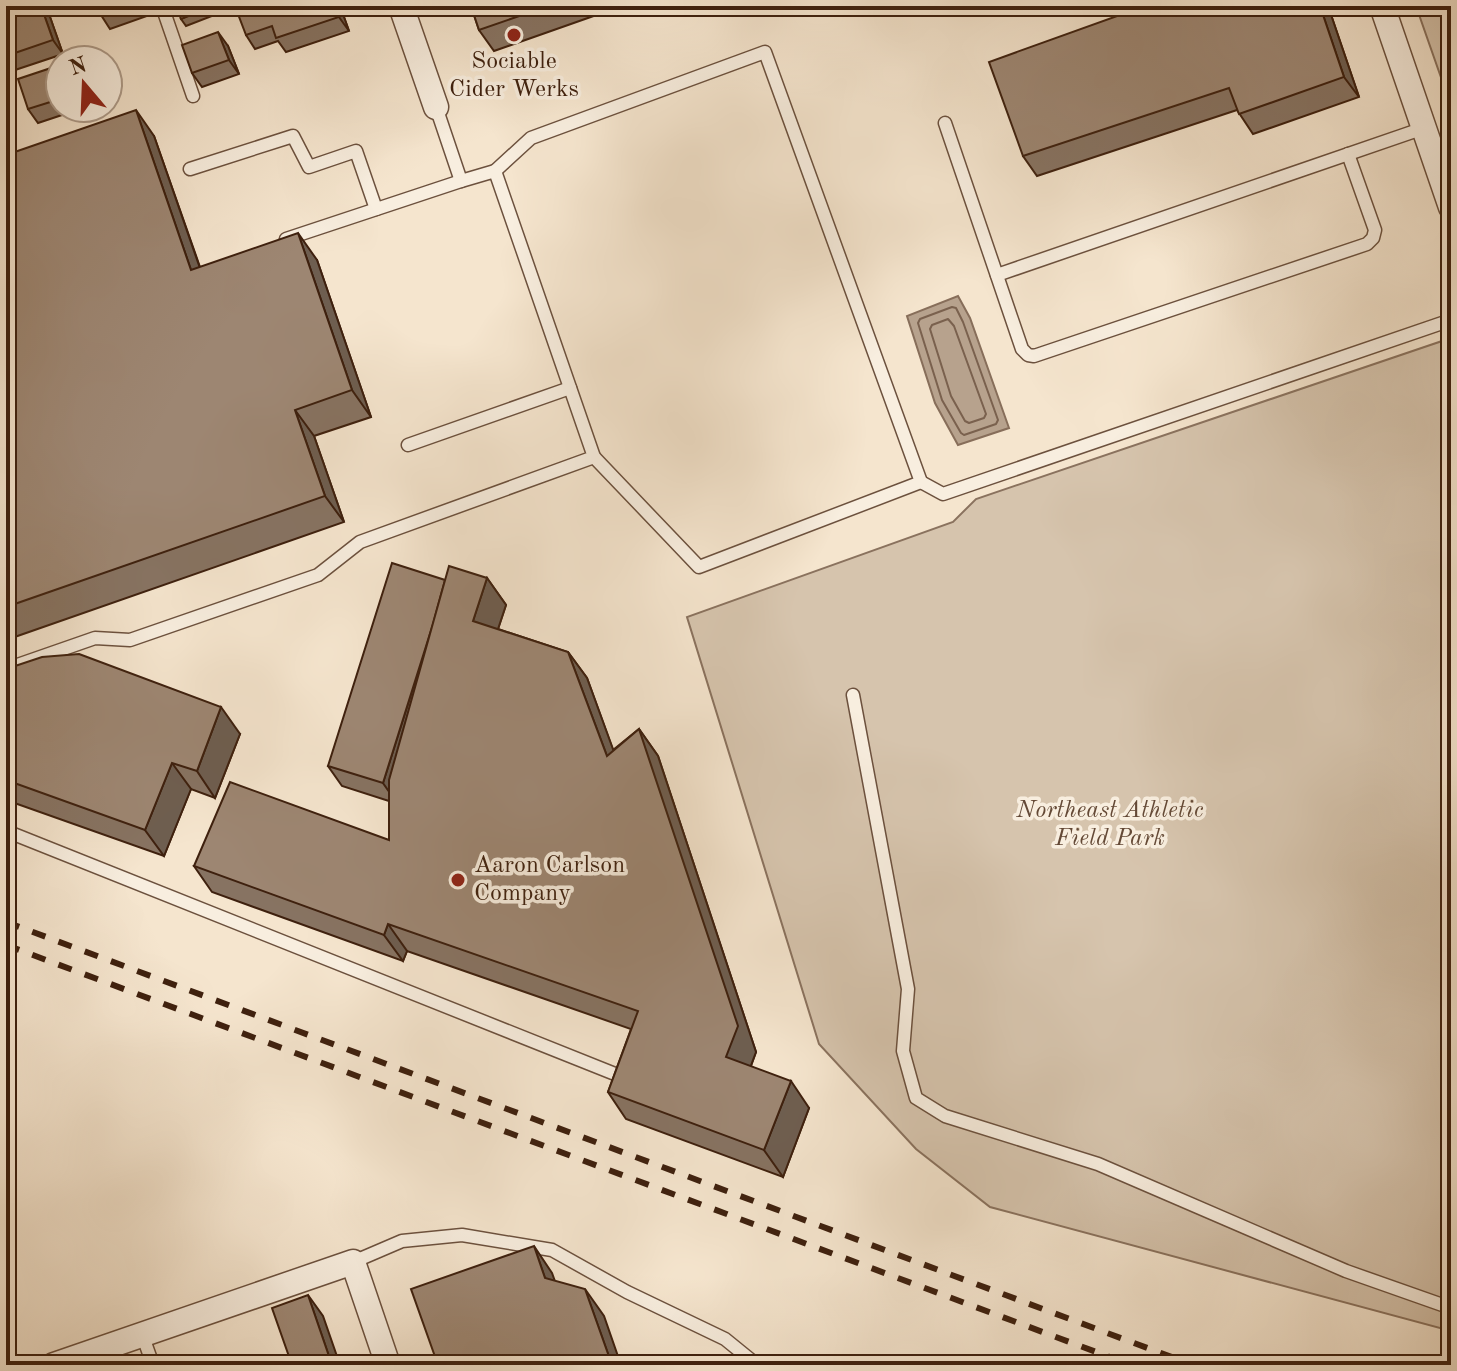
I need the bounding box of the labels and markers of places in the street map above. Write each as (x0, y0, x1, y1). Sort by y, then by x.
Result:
marker: Sociable Cider Werks (505, 26, 523, 44)
place label: Sociable Cider Werks (449, 50, 579, 102)
place label: Aaron Carlson Company (474, 854, 625, 906)
marker: Aaron Carlson Company (449, 871, 467, 889)

